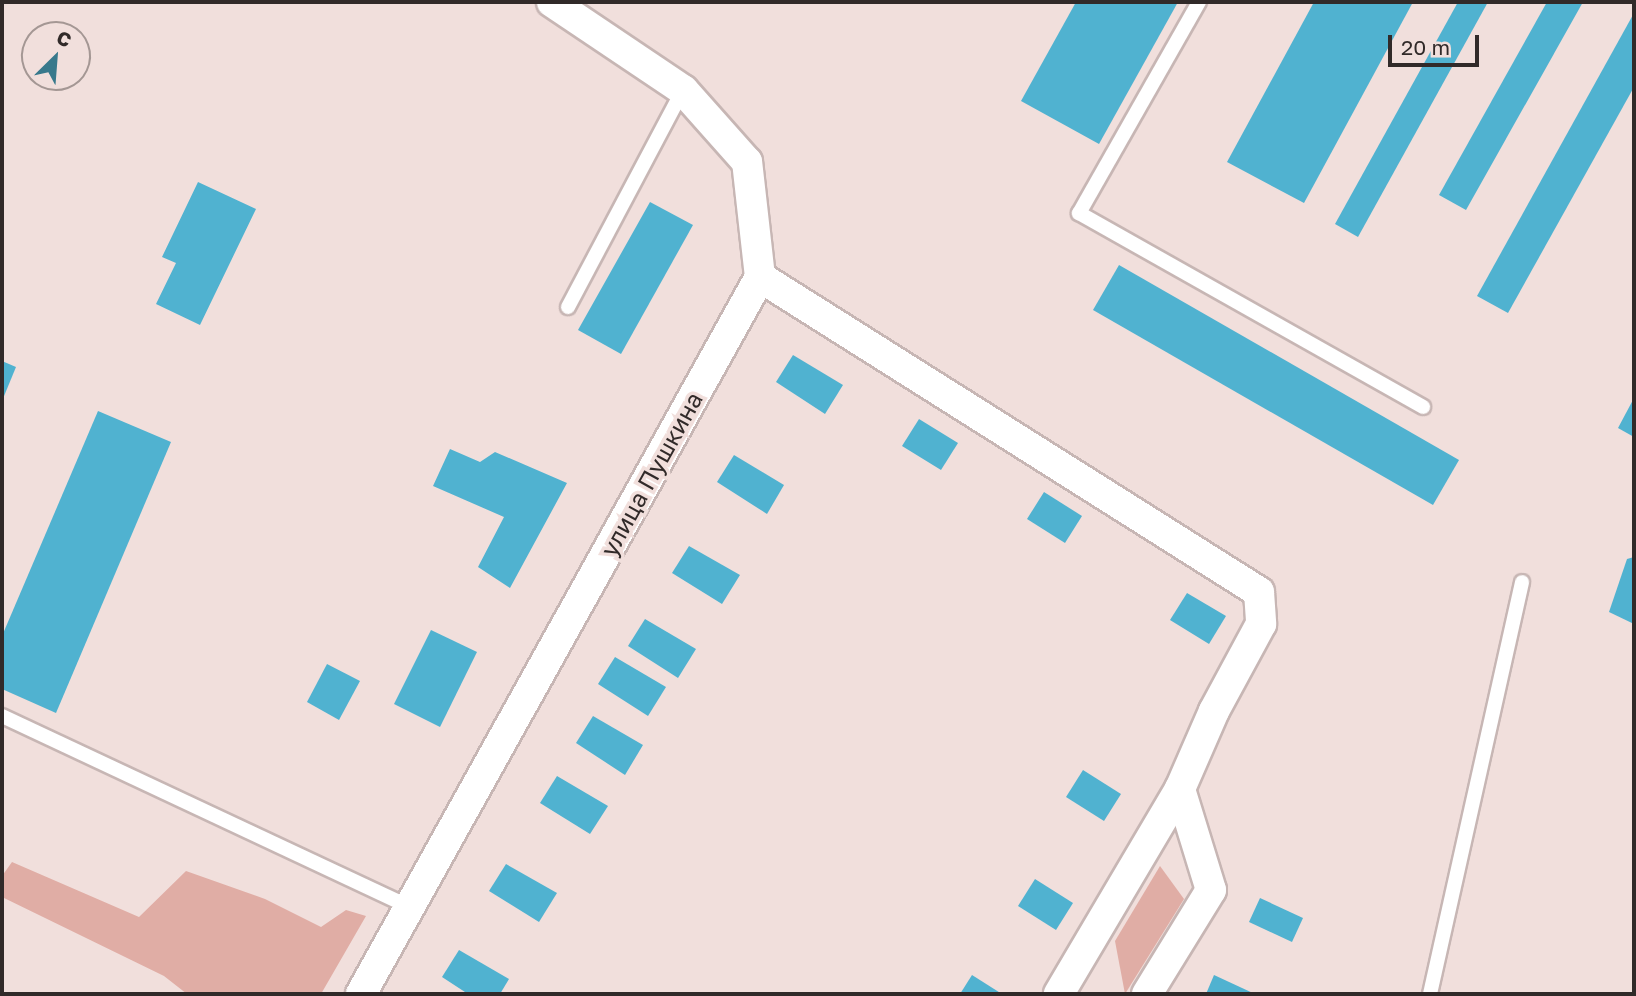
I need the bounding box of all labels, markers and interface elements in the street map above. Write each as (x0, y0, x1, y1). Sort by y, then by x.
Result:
north arrow (21, 21, 91, 91)
scale bar (1391, 21, 1482, 65)
text: С (53, 25, 75, 52)
text: 20 m (1401, 34, 1450, 60)
street label: улица Пушкина (594, 387, 708, 561)

